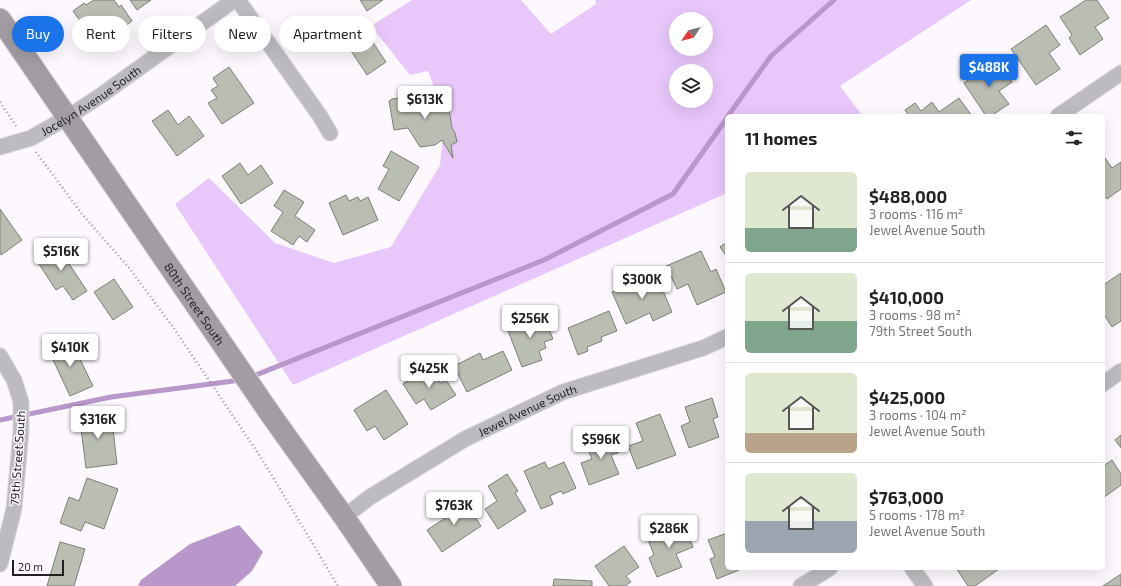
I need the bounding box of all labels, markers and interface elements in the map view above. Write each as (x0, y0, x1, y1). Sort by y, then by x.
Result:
north arrow (669, 12, 713, 56)
map controls (669, 12, 713, 108)
chip: Buy (12, 16, 64, 52)
chip: Rent (72, 16, 130, 52)
chip: Filters (138, 16, 206, 52)
chip: New (214, 16, 271, 52)
chip: Apartment (279, 16, 376, 52)
pin: $488K (961, 54, 1017, 88)
text: $488K (969, 59, 1009, 75)
street label: Jocelyn Avenue South (38, 62, 143, 138)
button: layers (669, 64, 713, 108)
pin: $613K (397, 86, 453, 120)
text: $613K (407, 91, 443, 107)
icon: filters (1063, 127, 1085, 149)
text: 11 homes (745, 128, 817, 148)
text: $488,000 (869, 186, 947, 206)
icon: home (777, 188, 825, 236)
text: 3 rooms · 116 m² (869, 206, 963, 222)
text: Jewel Avenue South (869, 222, 985, 238)
pin: $516K (33, 238, 89, 272)
text: $516K (43, 243, 79, 259)
street label: 80th Street South (162, 260, 228, 348)
pin: $300K (614, 266, 670, 300)
text: $300K (622, 271, 662, 287)
text: $410,000 (869, 287, 944, 307)
icon: home (777, 289, 825, 337)
pin: $256K (502, 305, 558, 339)
text: 3 rooms · 98 m² (869, 307, 961, 323)
text: $256K (511, 310, 549, 326)
text: 79th Street South (869, 323, 972, 339)
pin: $410K (42, 334, 98, 368)
text: $410K (51, 339, 89, 355)
pin: $425K (401, 355, 457, 389)
text: $425K (410, 360, 448, 376)
street label: Jewel Avenue South (476, 381, 578, 439)
text: $425,000 (869, 387, 945, 407)
icon: home (777, 389, 825, 437)
pin: $316K (70, 406, 126, 440)
text: 3 rooms · 104 m² (869, 407, 966, 423)
street label: 79th Street South (7, 410, 27, 506)
text: $316K (80, 411, 116, 427)
text: Jewel Avenue South (869, 423, 985, 439)
pin: $596K (573, 426, 629, 460)
text: $596K (582, 431, 620, 447)
text: $763,000 (869, 487, 944, 507)
icon: home (777, 489, 825, 537)
pin: $763K (426, 492, 482, 526)
text: $763K (435, 497, 473, 513)
text: 5 rooms · 178 m² (869, 507, 965, 523)
pin: $286K (641, 515, 697, 549)
text: $286K (649, 520, 689, 536)
text: Jewel Avenue South (869, 523, 985, 539)
scale bar (12, 558, 64, 577)
text: 20 m (18, 560, 43, 573)

